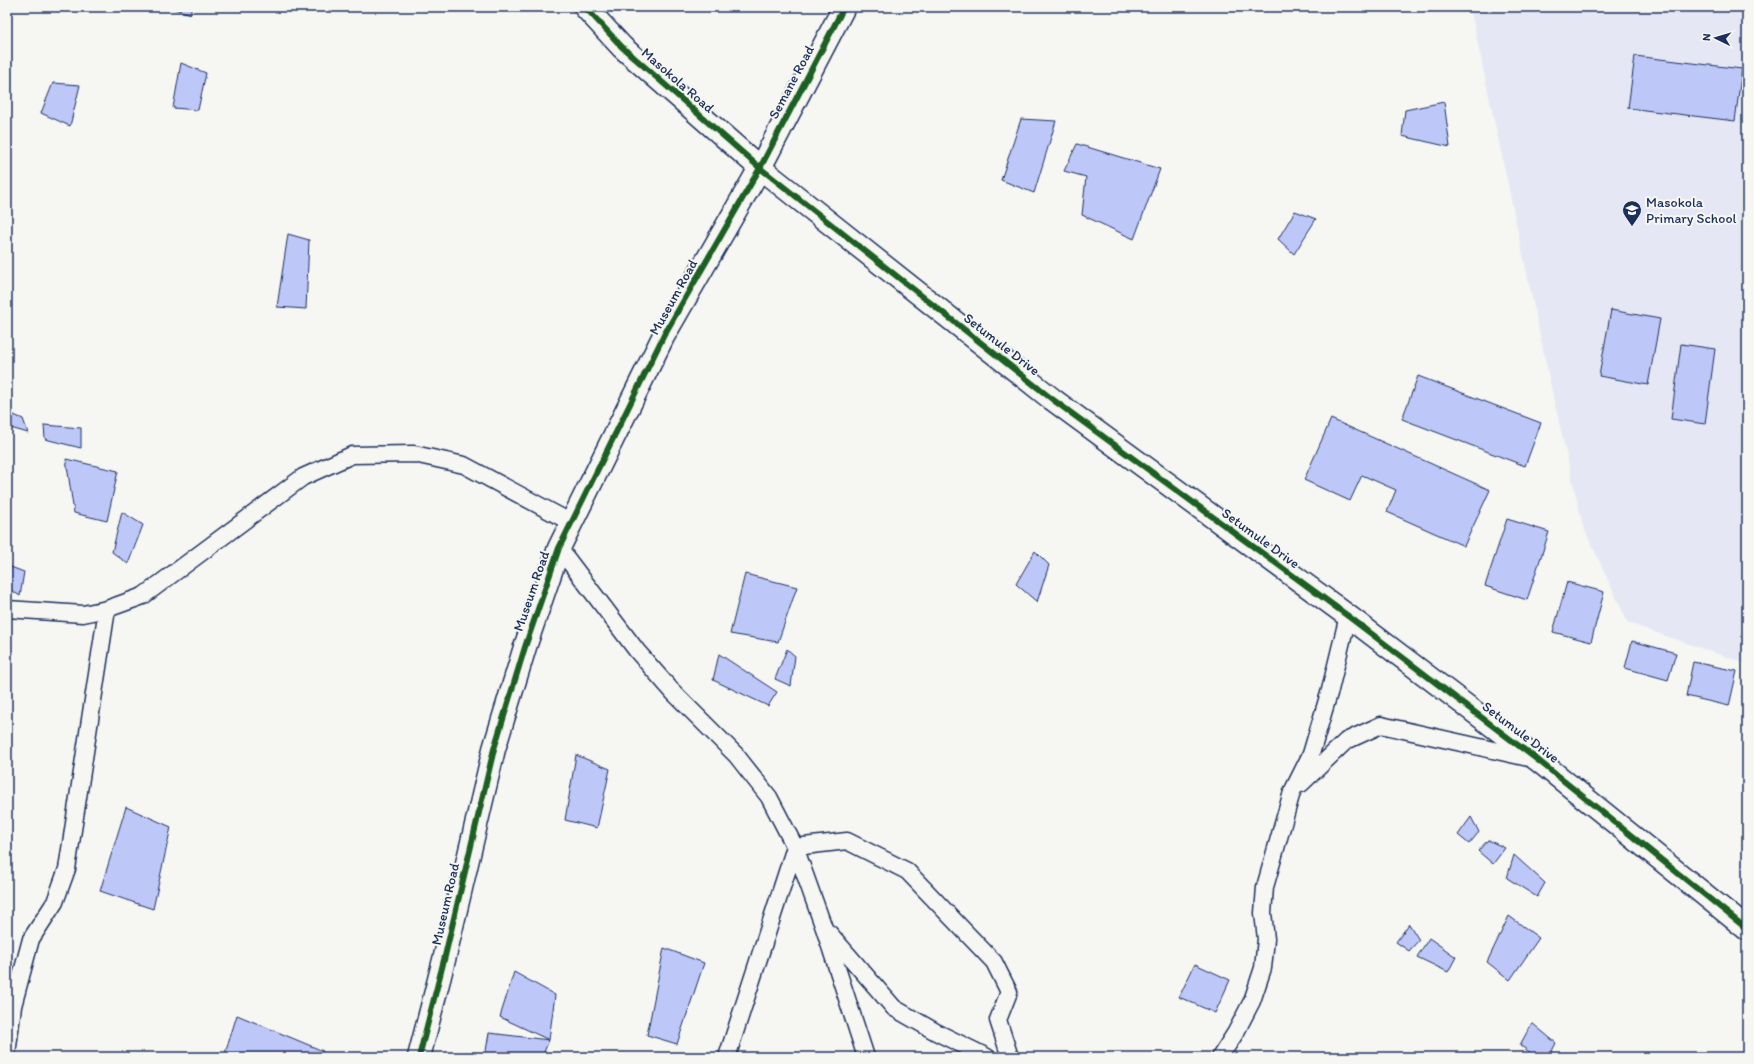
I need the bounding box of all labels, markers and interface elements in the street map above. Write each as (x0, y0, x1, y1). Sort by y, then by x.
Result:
north arrow (1696, 18, 1736, 58)
text: N (1700, 33, 1713, 41)
street label: Semane Road (765, 42, 818, 122)
street label: Masokola Road (638, 44, 718, 117)
place label: Masokola Primary School (1646, 194, 1737, 227)
school or university icon: Masokola Primary School (1621, 199, 1643, 227)
street label: Museum Road (646, 256, 701, 338)
street label: Setumule Drive (960, 309, 1043, 380)
street label: Setumule Drive (1219, 505, 1303, 572)
street label: Museum Road (510, 548, 553, 634)
street label: Setumule Drive (1479, 698, 1563, 767)
street label: Museum Road (428, 861, 463, 947)

